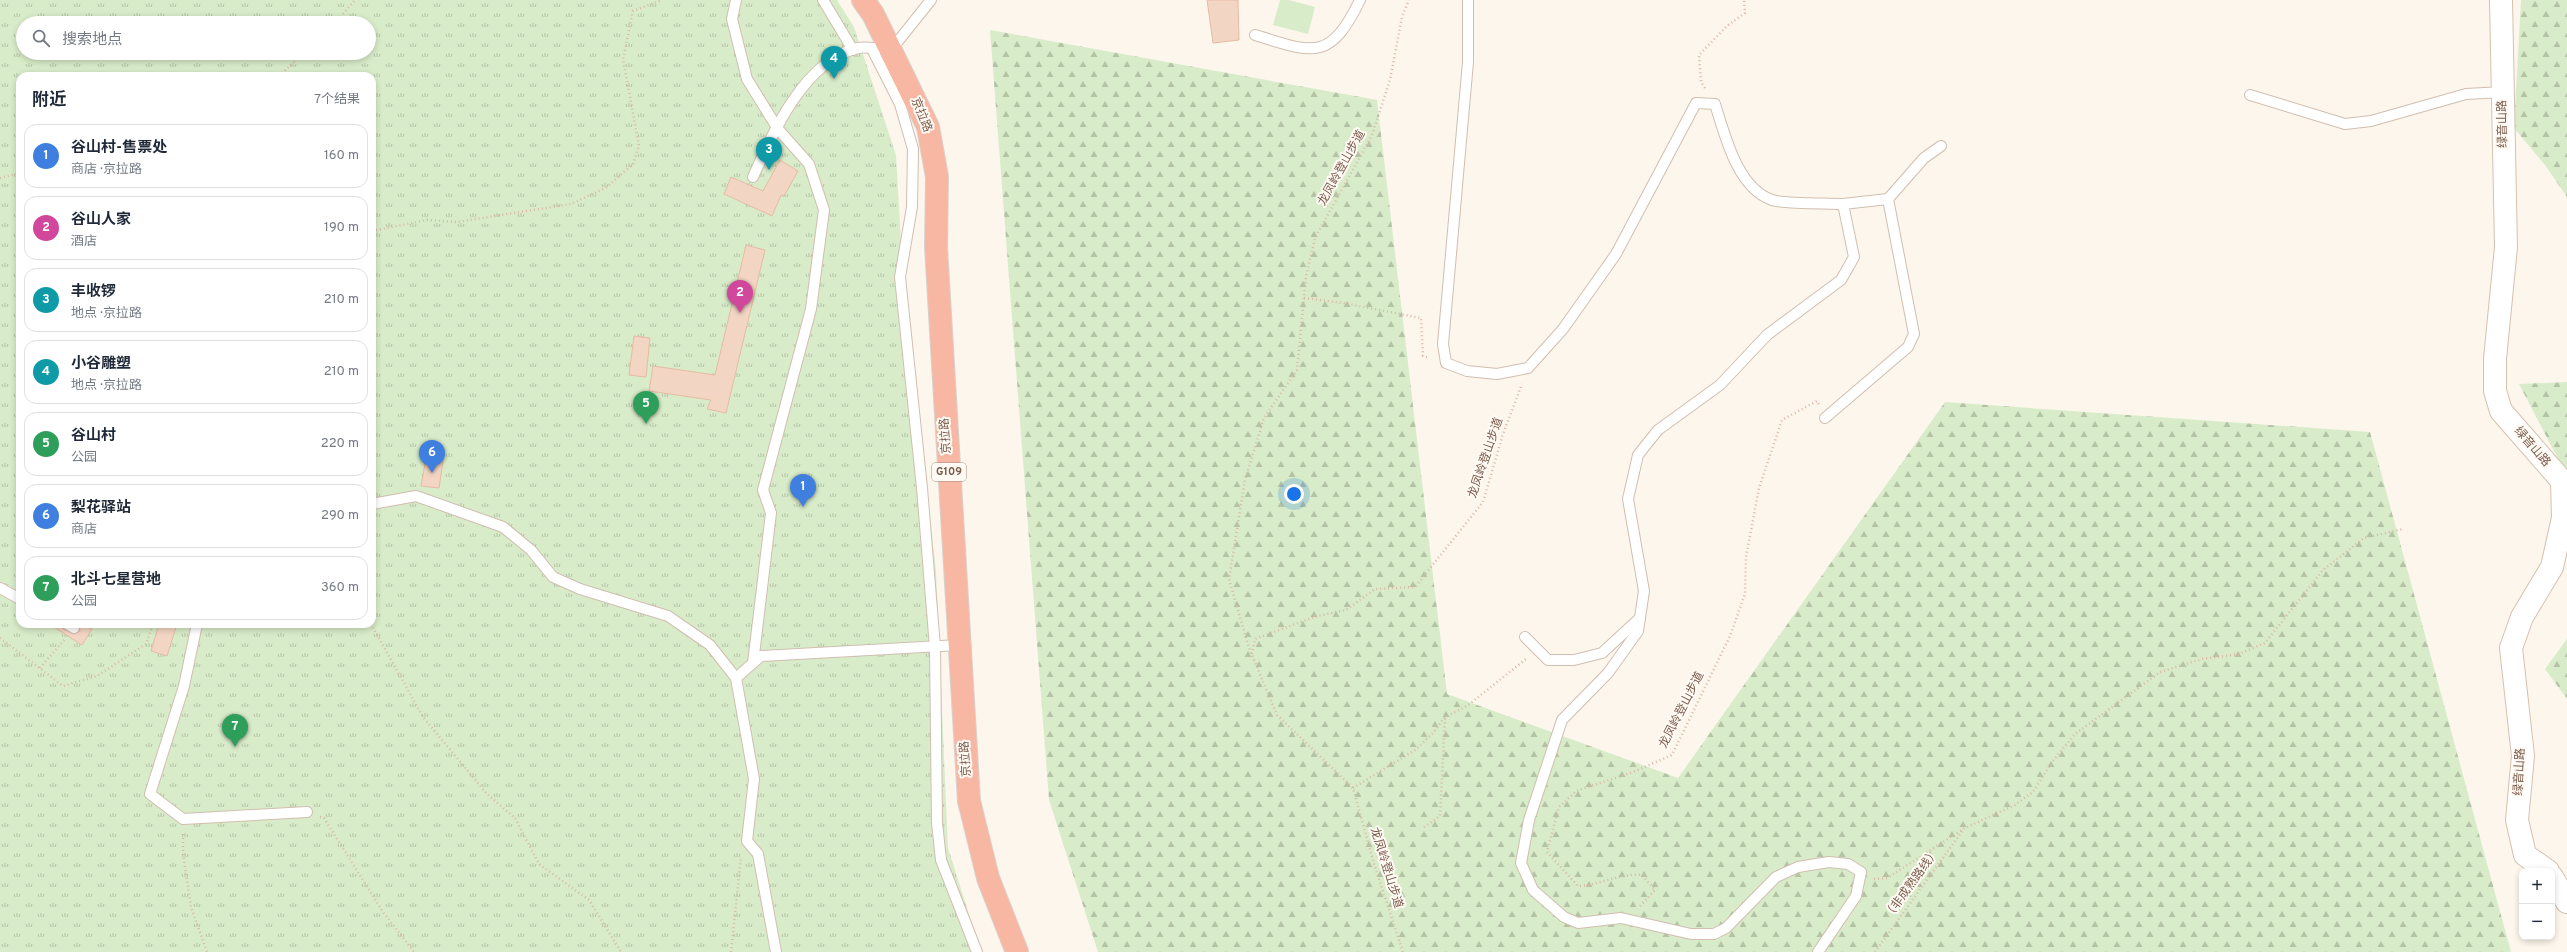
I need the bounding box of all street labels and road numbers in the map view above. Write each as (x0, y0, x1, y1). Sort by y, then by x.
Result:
street label: 京拉路 (907, 95, 935, 135)
street label: 绿音山路 (2495, 100, 2511, 148)
street label: 龙凤岭登山步道 (1315, 127, 1369, 209)
street label: 龙凤岭登山步道 (1465, 416, 1507, 500)
street label: 京拉路 (937, 417, 955, 455)
street label: 绿音山路 (2510, 424, 2554, 470)
road number: G109 (932, 463, 966, 481)
street label: 龙凤岭登山步道 (1656, 669, 1708, 751)
street label: 京拉路 (957, 740, 975, 778)
street label: 绿音山路 (2511, 748, 2529, 796)
street label: 龙凤岭登山步道 (1366, 825, 1406, 911)
street label: （非成熟路线） (1881, 845, 1943, 923)

